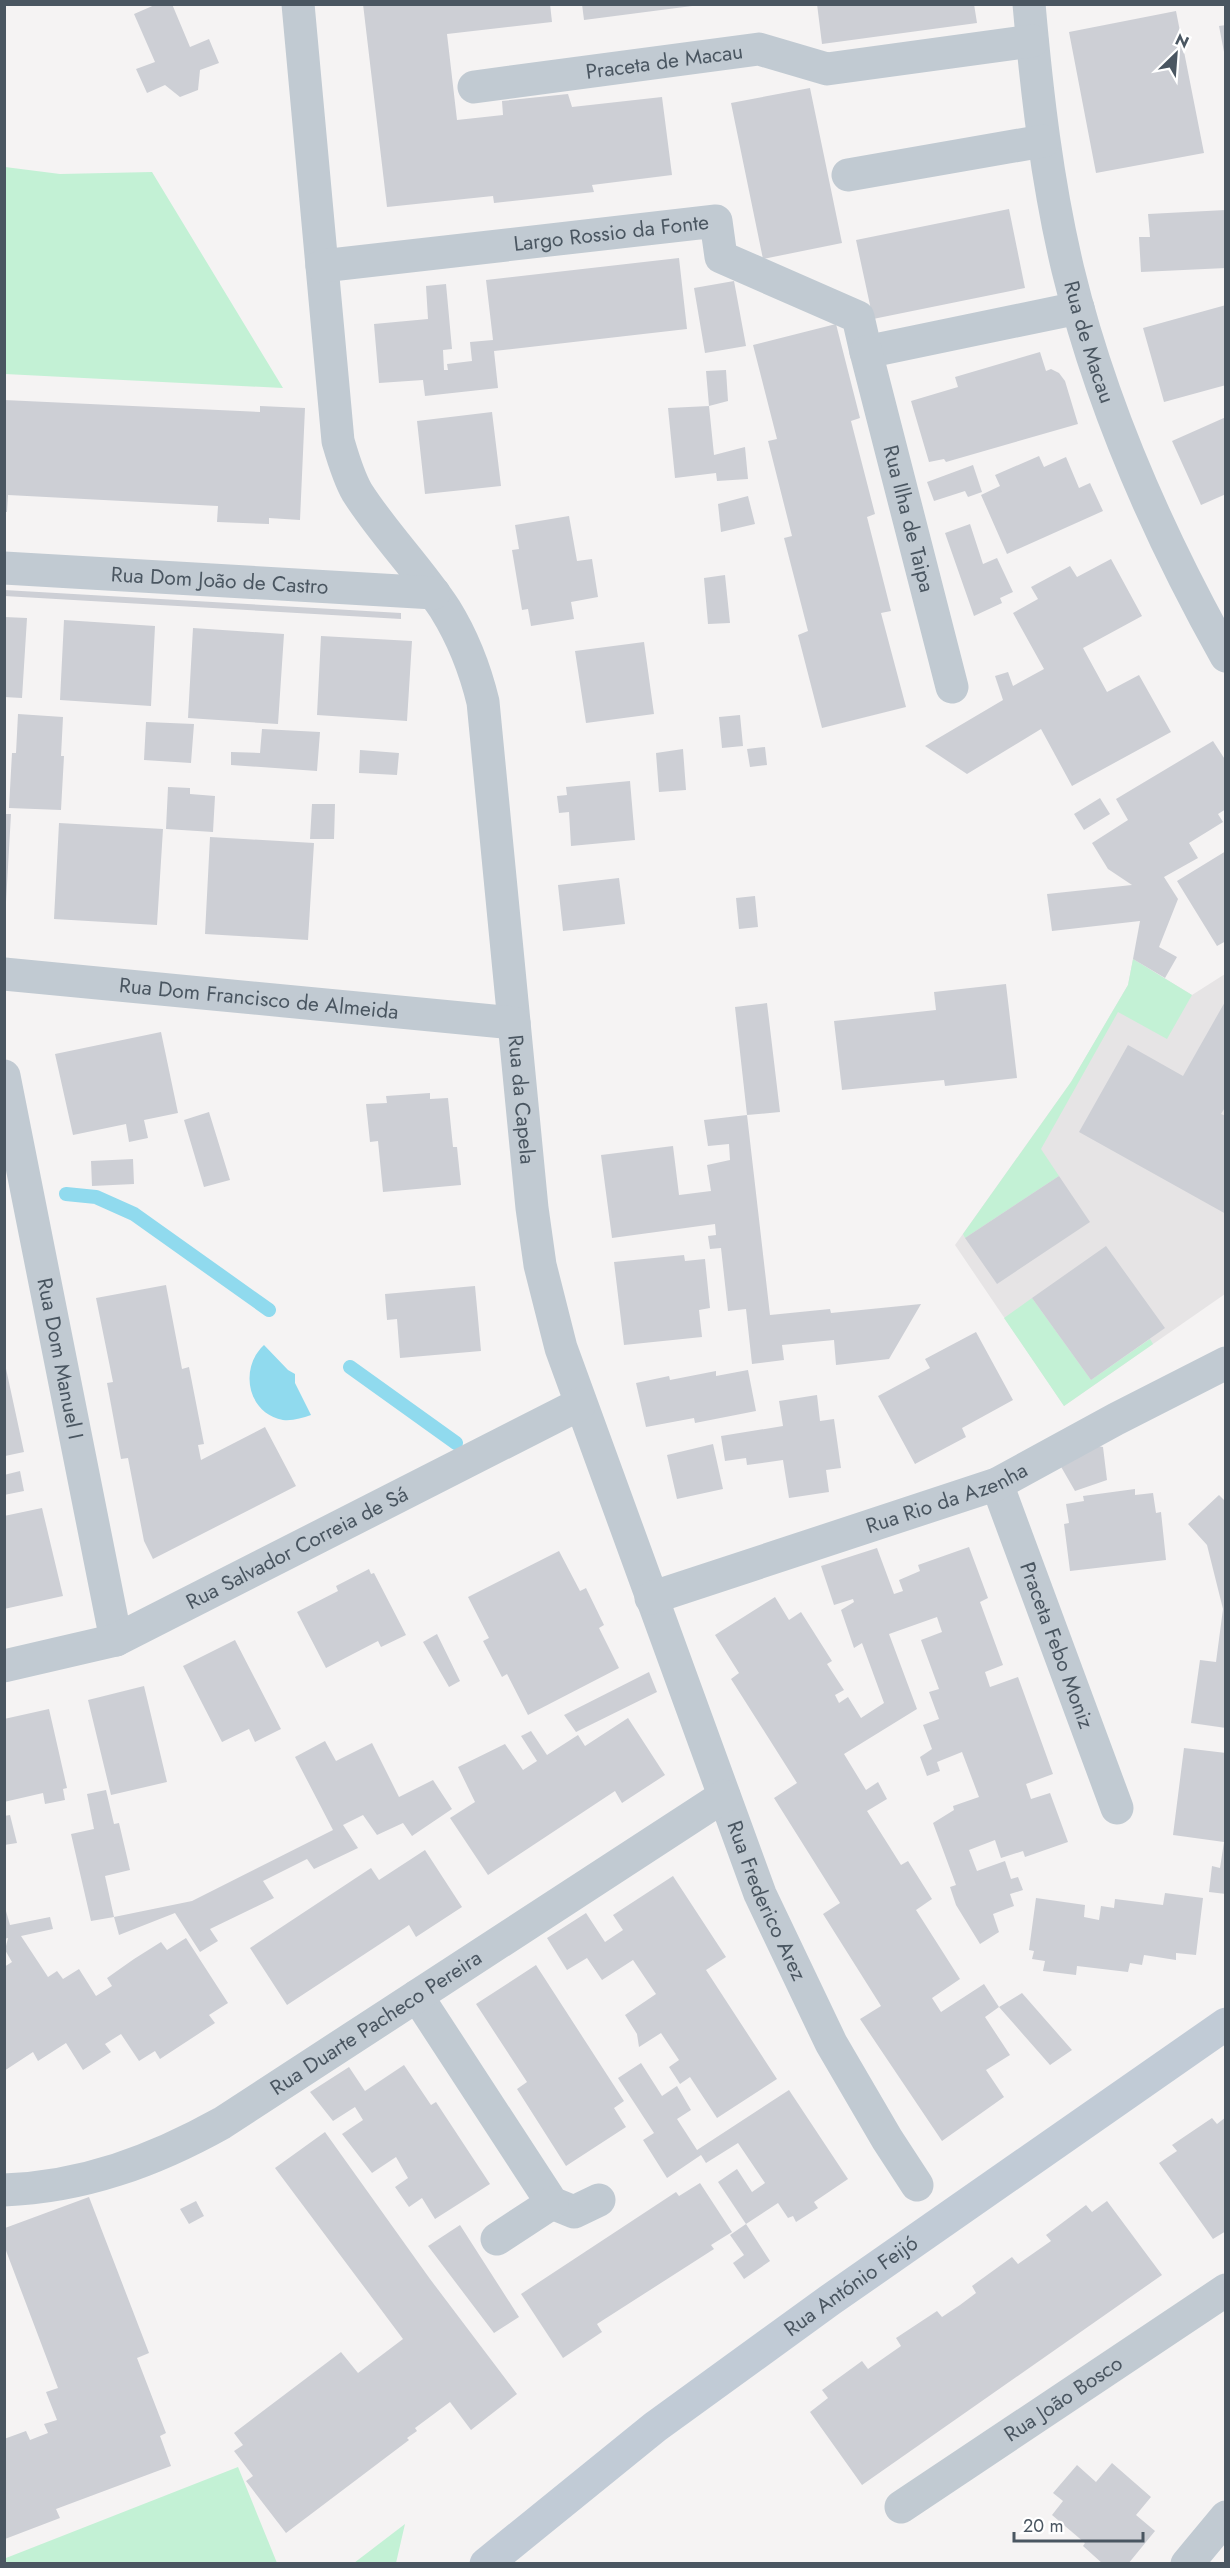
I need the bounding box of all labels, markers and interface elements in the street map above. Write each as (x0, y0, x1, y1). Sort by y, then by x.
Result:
north arrow (1146, 24, 1206, 84)
text: N (1172, 28, 1193, 54)
street label: Praceta de Macau (584, 36, 745, 87)
street label: Largo Rossio da Fonte (512, 207, 711, 259)
street label: Rua de Macau (1056, 278, 1122, 407)
street label: Rua Ilha de Taipa (875, 442, 942, 596)
street label: Rua Dom João de Castro (110, 559, 329, 602)
street label: Rua Dom Francisco de Almeida (118, 970, 400, 1027)
street label: Rua da Capela (500, 1033, 543, 1166)
street label: Rua Dom Manuel I (29, 1275, 91, 1442)
street label: Rua Rio da Azenha (862, 1455, 1033, 1541)
street label: Rua Salvador Correia de Sá (181, 1479, 413, 1617)
street label: Praceta Febo Moniz (1012, 1558, 1101, 1733)
street label: Rua Frederico Arez (720, 1817, 814, 1986)
street label: Rua Duarte Pacheco Pereira (264, 1943, 488, 2103)
street label: Rua António Feijó (778, 2228, 924, 2344)
street label: Rua João Bosco (998, 2348, 1128, 2449)
scale bar (1014, 2505, 1143, 2543)
text: 20 m (1023, 2513, 1063, 2539)

